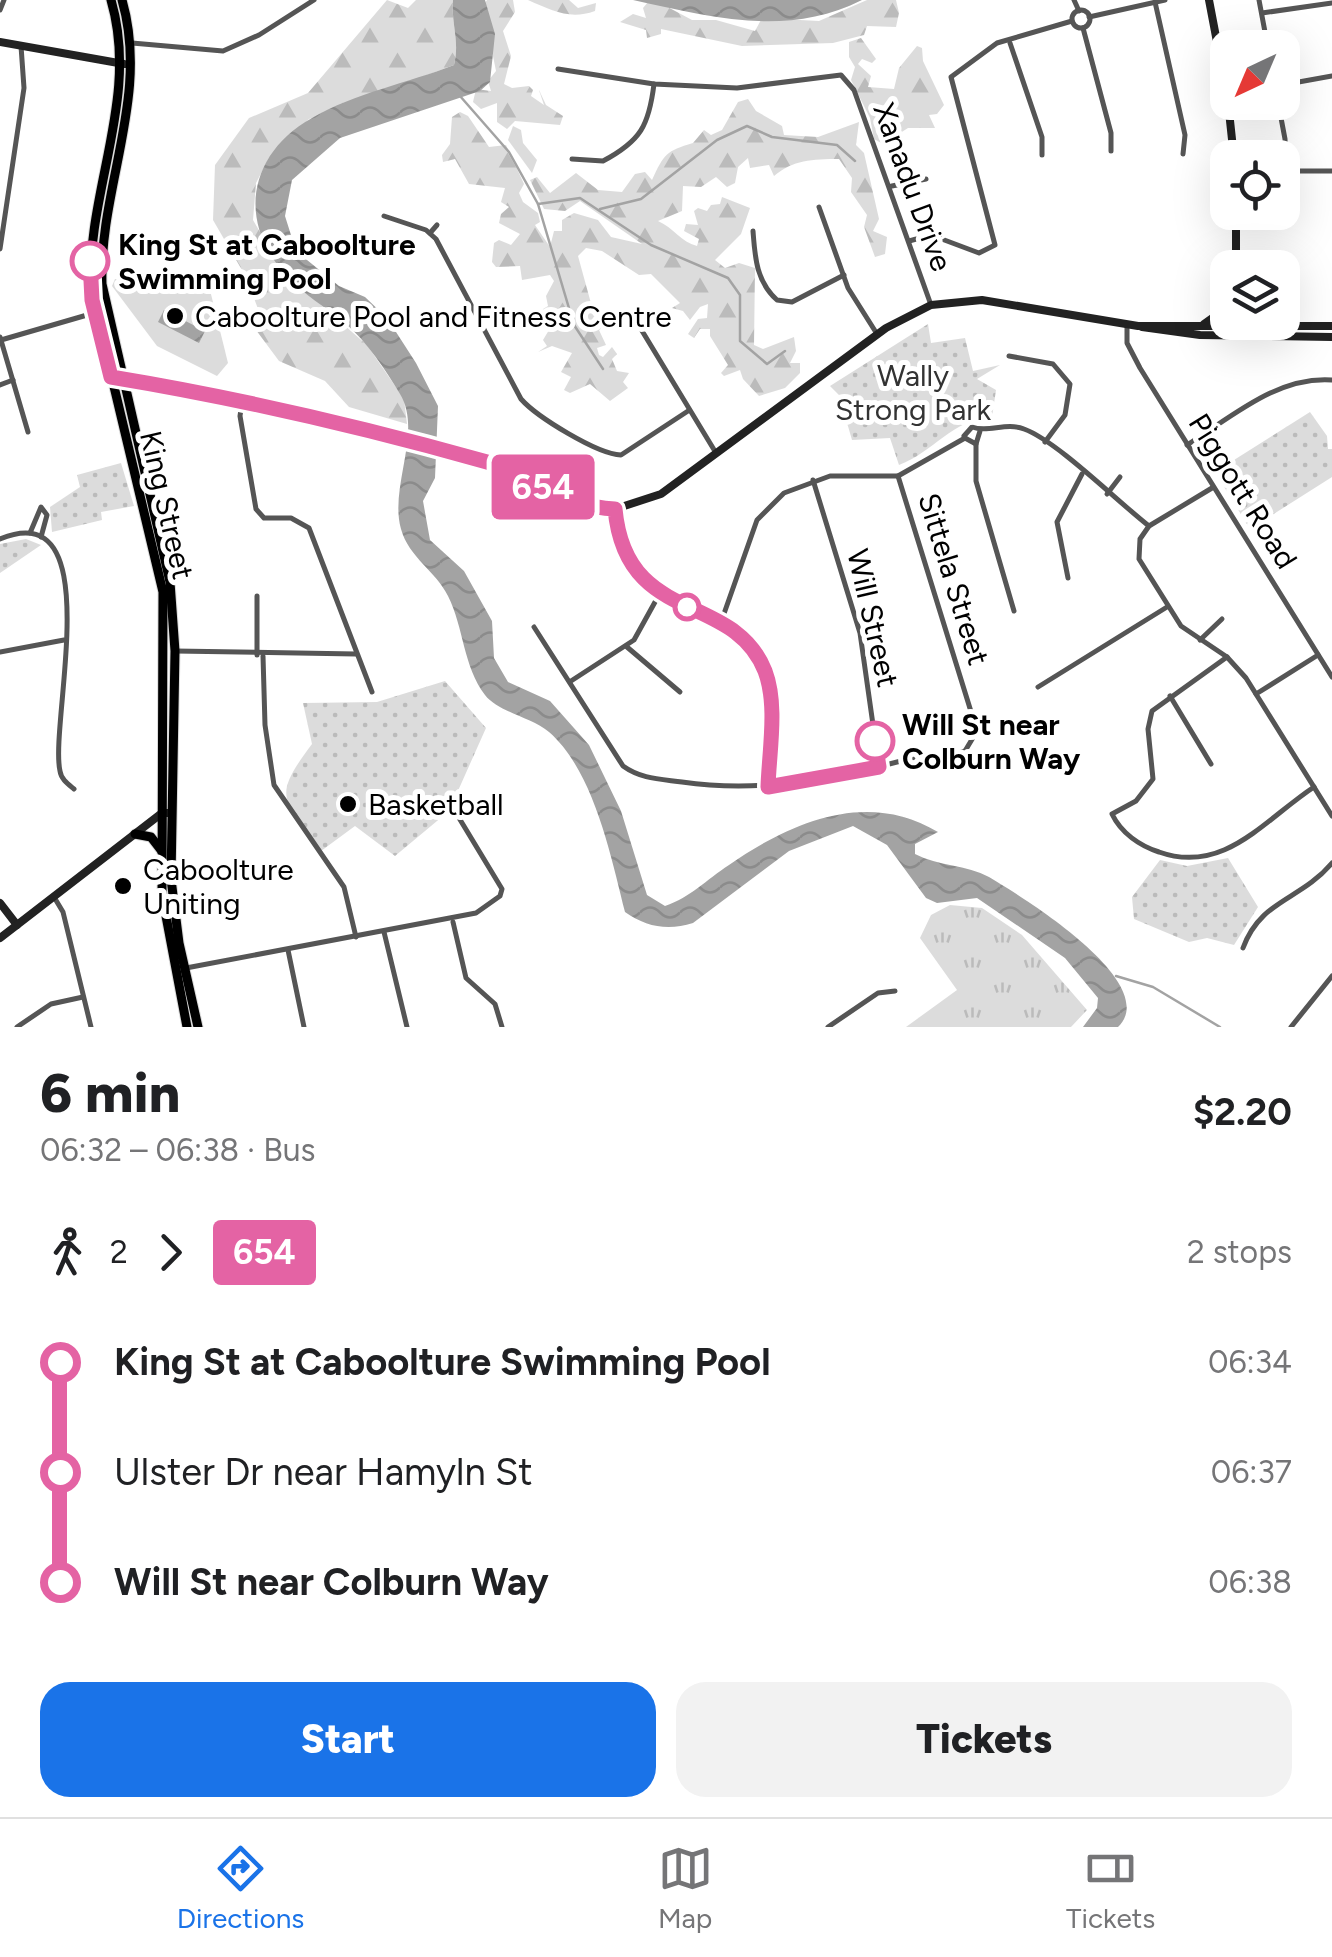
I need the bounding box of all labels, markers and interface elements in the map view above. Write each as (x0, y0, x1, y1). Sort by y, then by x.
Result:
north arrow (1210, 30, 1300, 120)
map controls (1210, 30, 1300, 340)
street label: Xanadu Drive (865, 98, 961, 276)
button: locate (1210, 140, 1300, 230)
place label: King St at Caboolture Swimming Pool (118, 226, 416, 297)
marker: King St at Caboolture Swimming Pool (71, 242, 109, 280)
button: layers (1210, 250, 1300, 340)
place label: Caboolture Pool and Fitness Centre (195, 298, 672, 335)
marker: Caboolture Pool and Fitness Centre (164, 305, 186, 327)
park label: Wally Strong Park (835, 357, 992, 428)
street label: Piggott Road (1181, 407, 1305, 575)
street label: King Street (132, 427, 202, 583)
line badge: 654 (486, 454, 600, 520)
text: 654 (512, 466, 574, 508)
street label: Sittela Street (910, 489, 998, 669)
street label: Will Street (839, 545, 907, 691)
unlabelled marker (674, 594, 700, 620)
place label: Will St near Colburn Way (902, 706, 1081, 777)
marker: Will St near Colburn Way (856, 722, 894, 760)
place label: Basketball (368, 786, 504, 823)
marker: Basketball (337, 793, 359, 815)
place label: Caboolture Uniting (143, 851, 294, 922)
marker: Caboolture Uniting (112, 875, 134, 897)
text: 6 min (40, 1060, 180, 1126)
text: $2.20 (1193, 1089, 1292, 1135)
text: 06:32 – 06:38 · Bus (40, 1131, 315, 1169)
icon: walk (40, 1225, 95, 1280)
icon: forward (143, 1225, 198, 1280)
text: 654 (233, 1231, 296, 1273)
text: 2 (110, 1233, 128, 1271)
text: 2 stops (1187, 1233, 1292, 1271)
text: King St at Caboolture Swimming Pool (114, 1339, 771, 1385)
text: 06:34 (1208, 1343, 1292, 1381)
text: Ulster Dr near Hamyln St (114, 1449, 533, 1495)
text: 06:37 (1211, 1453, 1292, 1491)
text: Will St near Colburn Way (114, 1559, 549, 1605)
text: 06:38 (1208, 1563, 1292, 1601)
button: Start (40, 1682, 656, 1797)
button: Tickets (676, 1682, 1292, 1797)
tab: Directions (177, 1841, 304, 1935)
tab: Map (658, 1841, 713, 1935)
tab: Tickets (1066, 1841, 1155, 1935)

